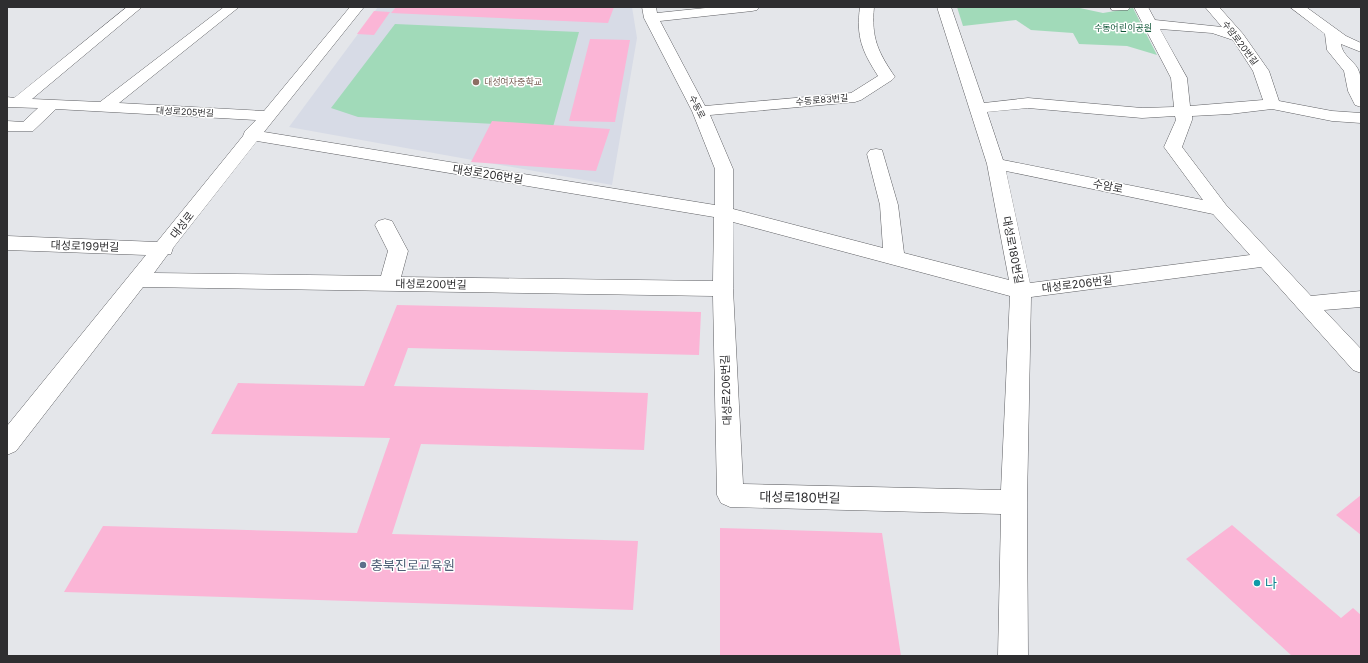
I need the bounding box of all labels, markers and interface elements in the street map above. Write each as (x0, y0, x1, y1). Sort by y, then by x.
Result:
street label: 수암로20번길 (1220, 18, 1261, 67)
park label: 수동어린이공원 (1094, 22, 1152, 33)
place label: 대성여자중학교 (484, 76, 542, 87)
marker: 대성여자중학교 (471, 77, 481, 87)
street label: 수동로83번길 (795, 92, 849, 107)
street label: 수동로 (687, 93, 708, 120)
street label: 대성로205번길 (156, 104, 214, 119)
street label: 대성로206번길 (452, 162, 524, 186)
street label: 수암로 (1092, 176, 1124, 196)
street label: 대성로 (167, 209, 197, 241)
street label: 대성로180번길 (1000, 215, 1026, 285)
street label: 대성로199번길 (50, 238, 120, 254)
street label: 대성로206번길 (1041, 273, 1113, 295)
street label: 대성로200번길 (395, 276, 467, 292)
street label: 대성로206번길 (718, 354, 734, 426)
street label: 대성로180번길 (759, 488, 841, 506)
place label: 충북진로교육원 (371, 557, 455, 573)
marker: 충북진로교육원 (358, 560, 368, 570)
place label: 나 (1265, 575, 1277, 591)
marker: 나 (1252, 578, 1262, 588)

